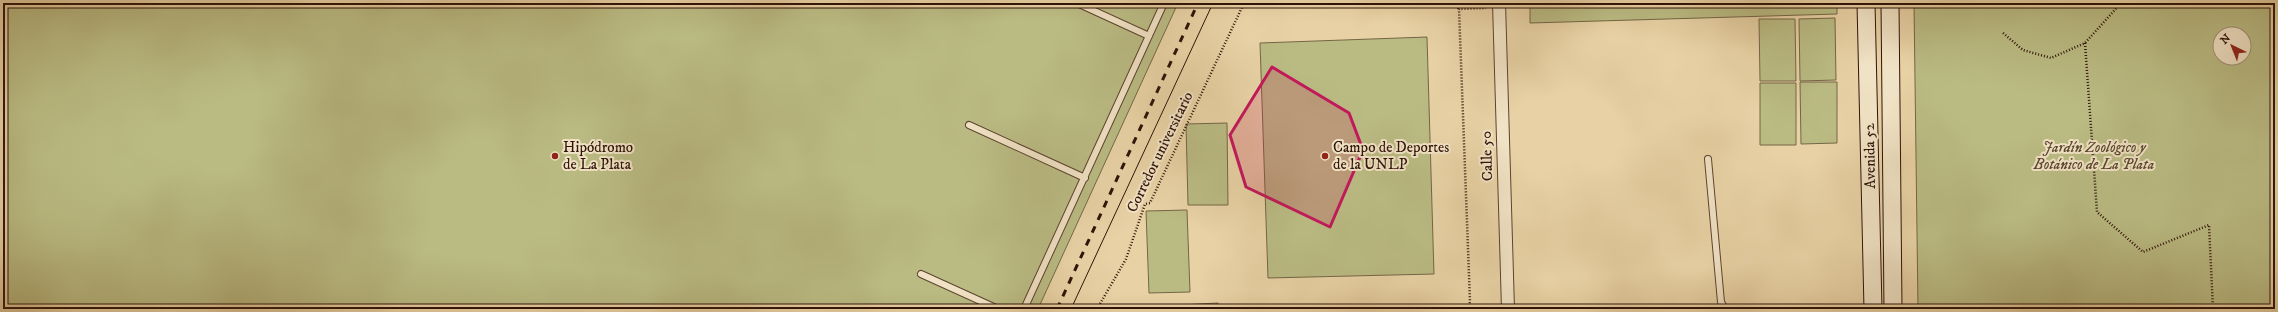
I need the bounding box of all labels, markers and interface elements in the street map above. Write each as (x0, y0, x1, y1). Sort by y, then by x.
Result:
north arrow (2212, 26, 2252, 66)
text: N (2218, 31, 2234, 48)
street label: Corredor universitario (1122, 88, 1198, 216)
street label: Avenida 52 (1860, 122, 1880, 189)
street label: Calle 50 (1477, 131, 1497, 181)
place label: Hipódromo de La Plata (563, 138, 633, 174)
place label: Campo de Deportes de la UNLP (1333, 138, 1449, 174)
park label: Jardín Zoológico y Botánico de La Plata (2033, 138, 2154, 174)
marker: Hipódromo de La Plata (550, 151, 560, 161)
marker: Campo de Deportes de la UNLP (1320, 151, 1330, 161)

